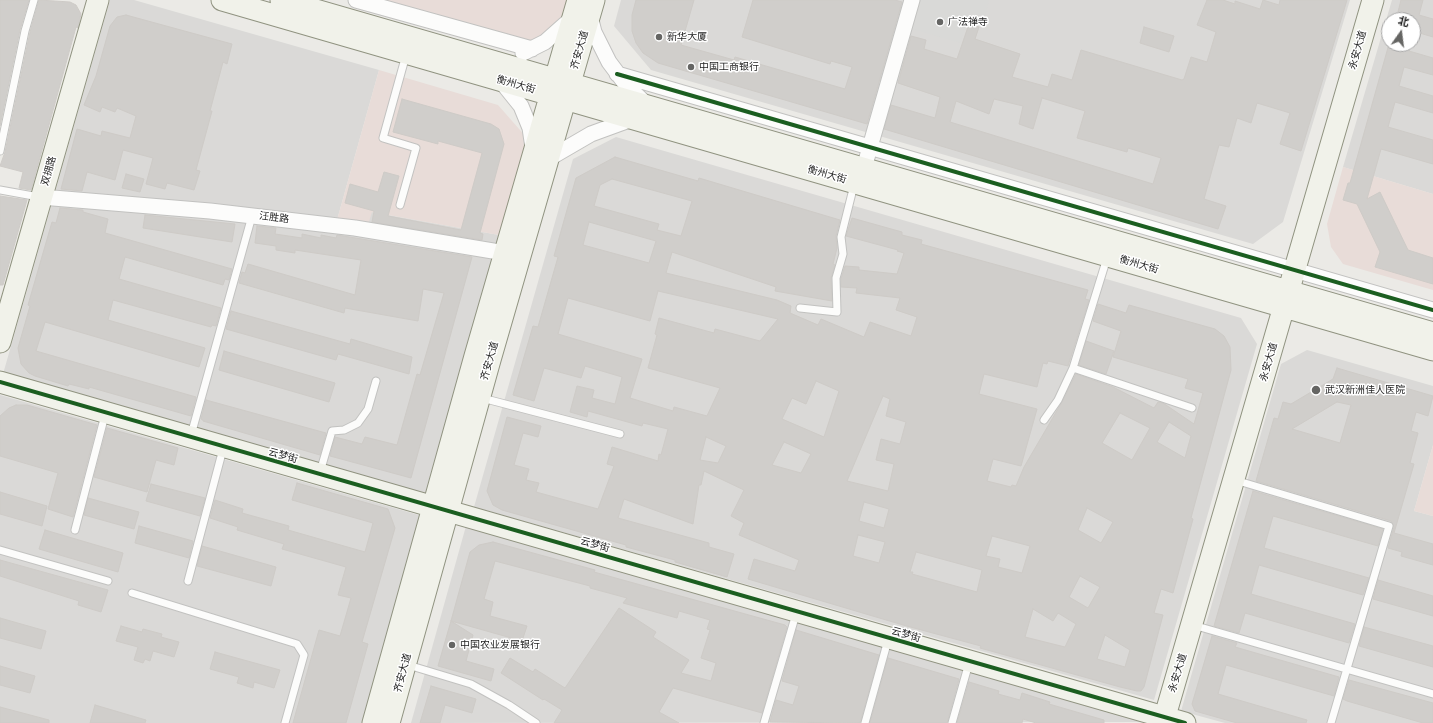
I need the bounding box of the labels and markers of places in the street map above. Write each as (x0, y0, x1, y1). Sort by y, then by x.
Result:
place label: 广法禅寺 (948, 16, 988, 28)
marker: 广法禅寺 (935, 17, 945, 27)
place label: 新华大厦 (667, 31, 707, 43)
marker: 新华大厦 (654, 32, 664, 42)
place label: 中国工商银行 (699, 61, 759, 73)
marker: 中国工商银行 (686, 62, 696, 72)
marker: 武汉新洲佳人医院 (1310, 384, 1322, 396)
place label: 武汉新洲佳人医院 (1325, 384, 1405, 396)
place label: 中国农业发展银行 (460, 639, 540, 651)
marker: 中国农业发展银行 (447, 640, 457, 650)

